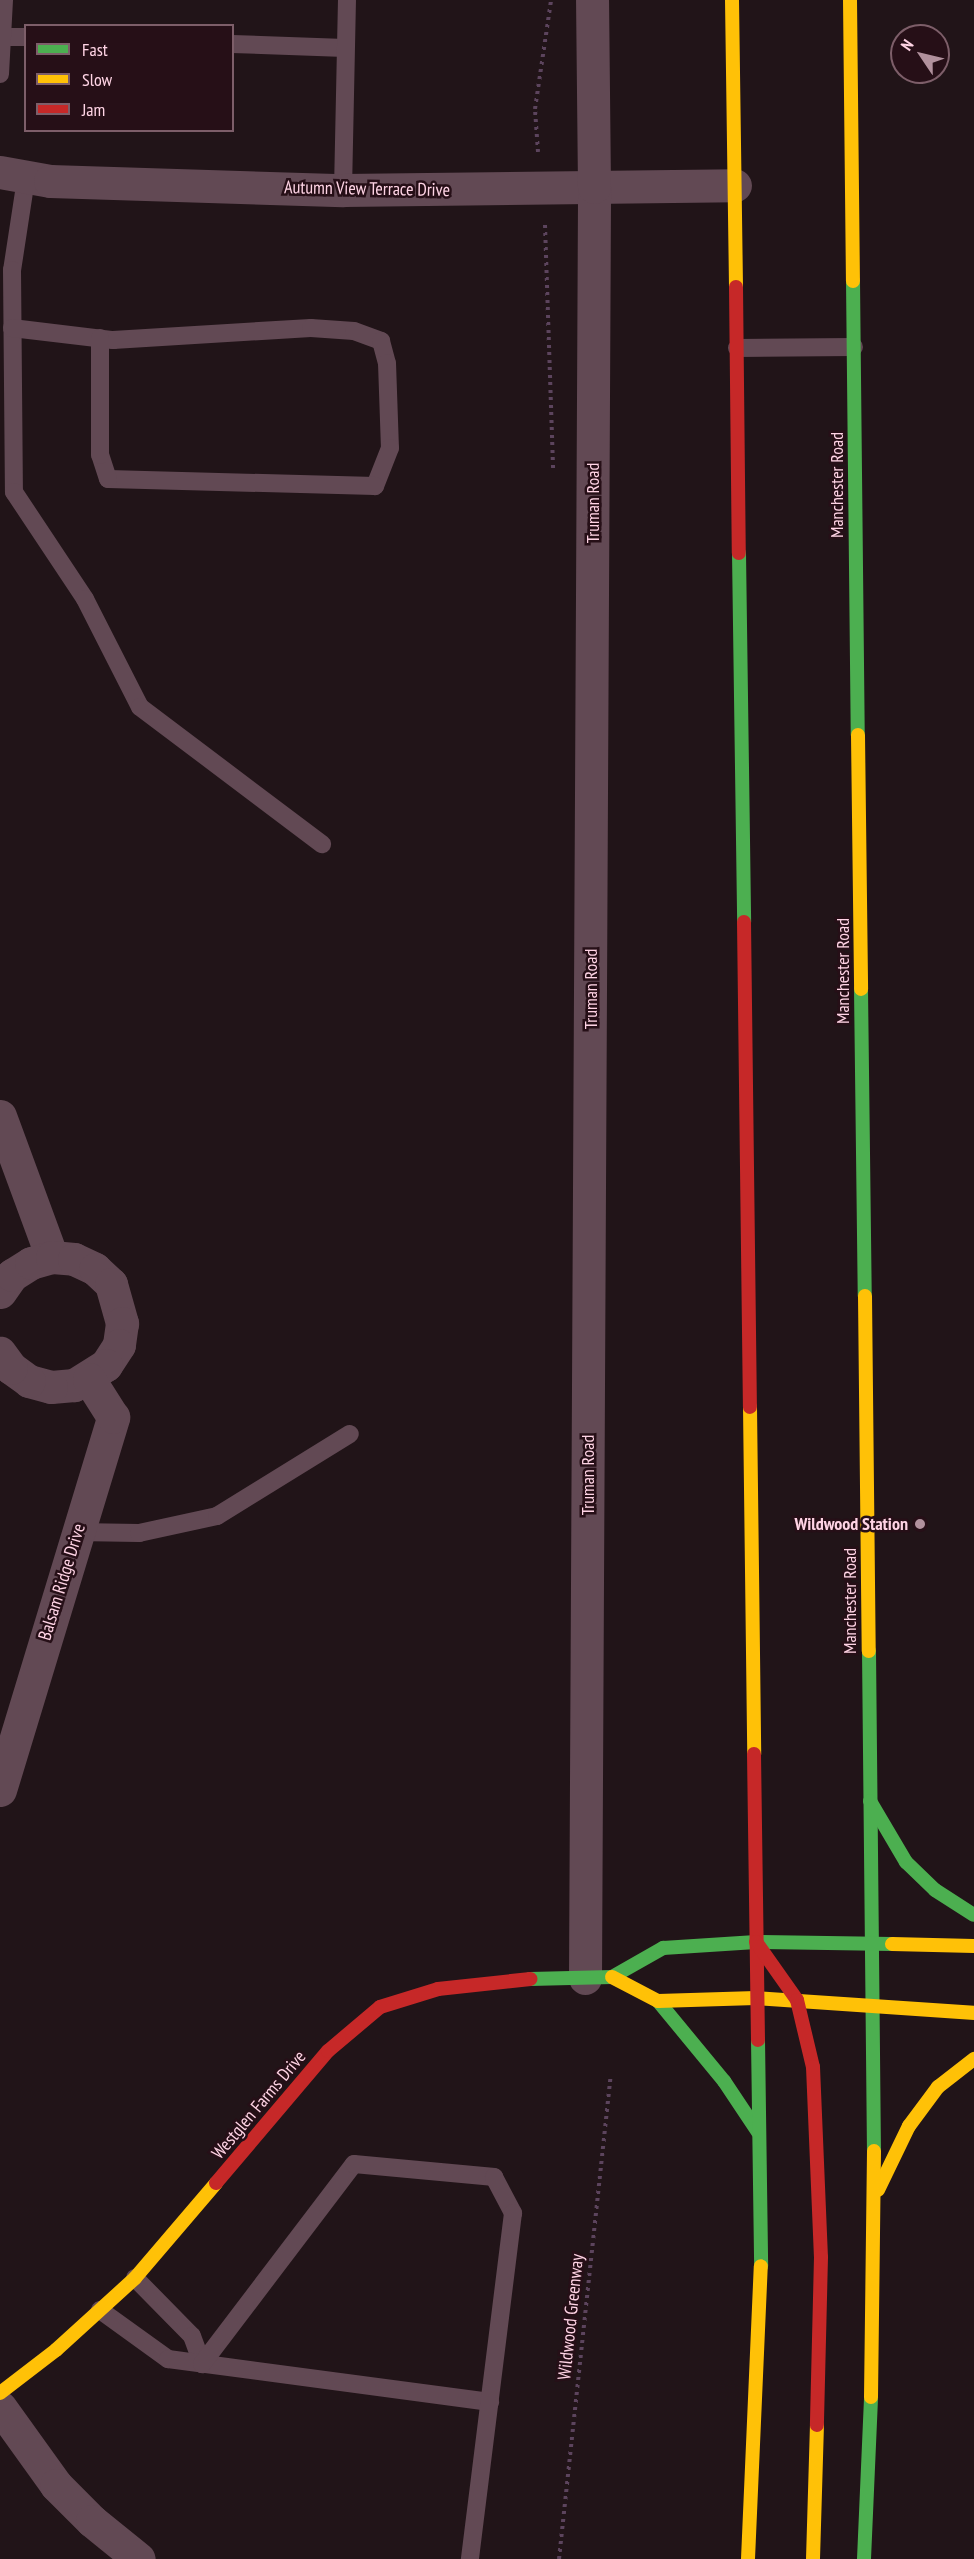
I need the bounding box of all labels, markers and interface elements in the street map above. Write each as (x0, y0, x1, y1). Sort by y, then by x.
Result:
legend (24, 24, 234, 132)
north arrow (890, 24, 950, 84)
text: N (896, 36, 918, 54)
text: Fast (82, 38, 108, 61)
text: Slow (82, 68, 112, 91)
text: Jam (82, 98, 105, 121)
street label: Autumn View Terrace Drive (283, 177, 451, 201)
street label: Manchester Road (826, 432, 848, 538)
street label: Truman Road (582, 463, 604, 543)
street label: Manchester Road (832, 918, 854, 1024)
street label: Truman Road (580, 949, 602, 1029)
street label: Truman Road (577, 1435, 599, 1515)
place label: Wildwood Station (794, 1513, 908, 1535)
marker: Wildwood Station (913, 1517, 927, 1531)
street label: Balsam Ridge Drive (34, 1521, 90, 1643)
street label: Manchester Road (839, 1548, 861, 1654)
street label: Westglen Farms Drive (207, 2046, 311, 2164)
street label: Wildwood Greenway (554, 2253, 588, 2381)

